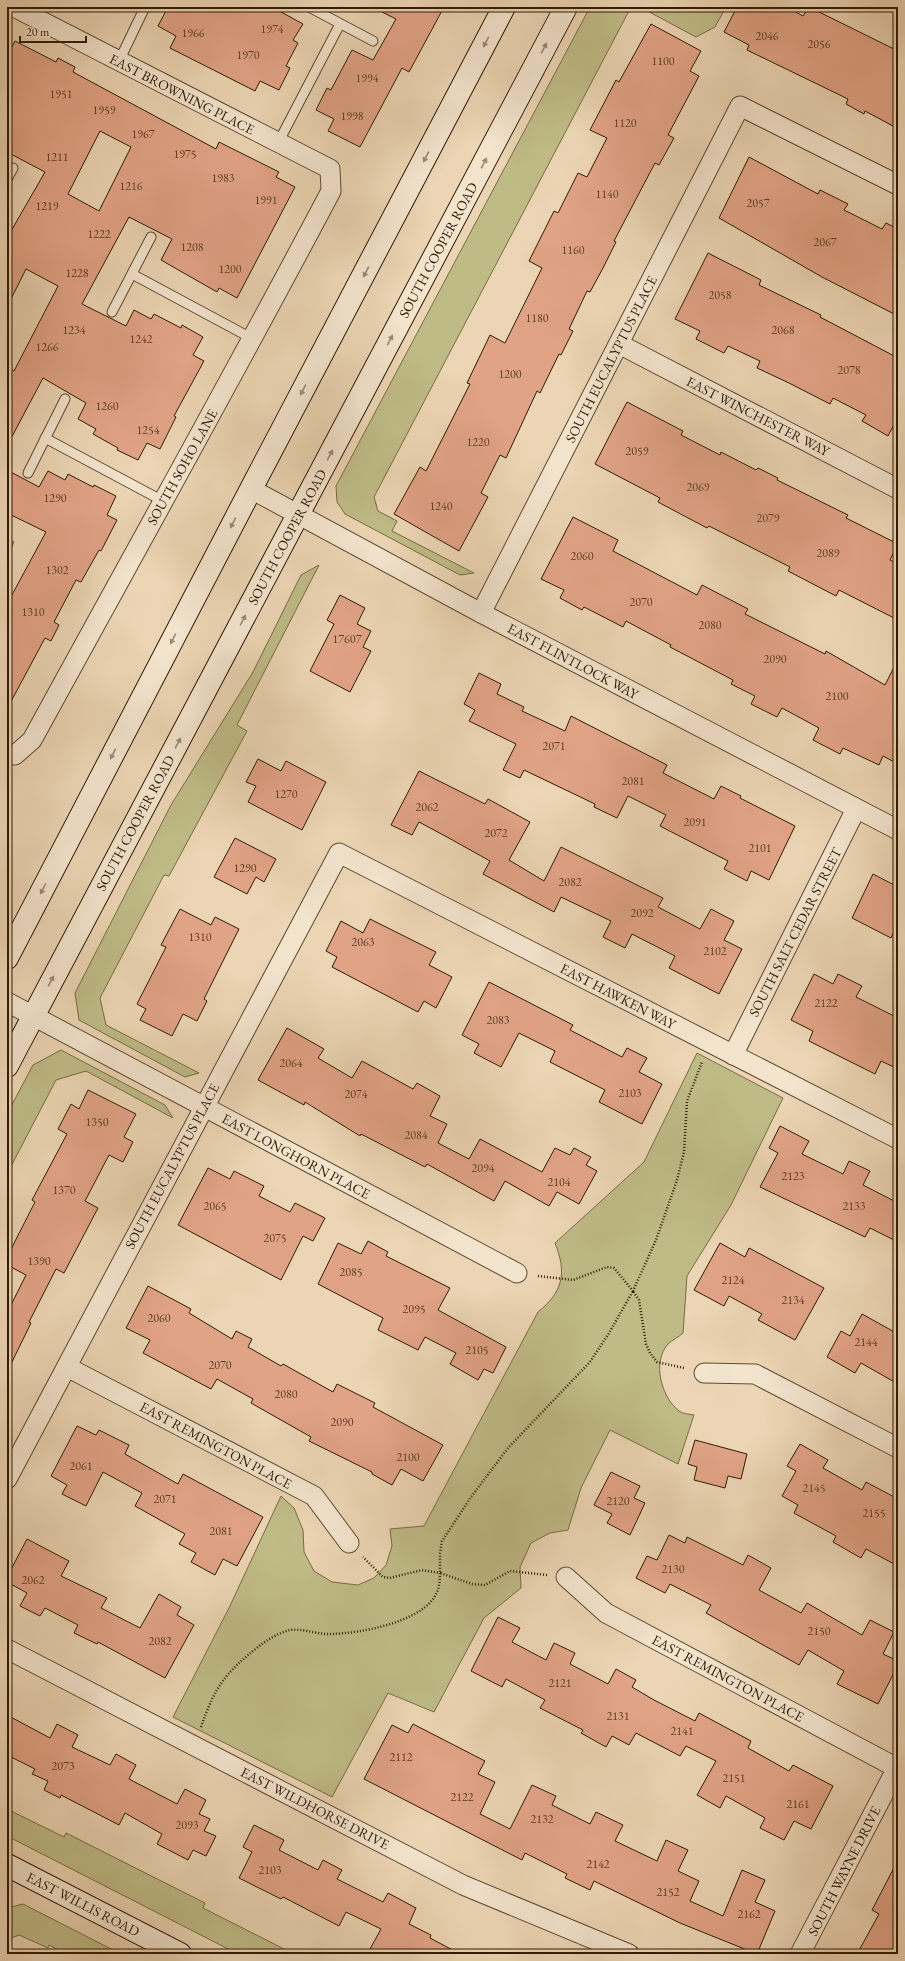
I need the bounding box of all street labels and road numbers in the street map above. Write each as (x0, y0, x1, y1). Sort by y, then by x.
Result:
street label: EAST BROWNING PLACE (106, 50, 258, 138)
street label: SOUTH COOPER ROAD (395, 179, 482, 321)
street label: SOUTH EUCALYPTUS PLACE (561, 272, 661, 445)
street label: EAST WINCHESTER WAY (683, 372, 833, 460)
street label: SOUTH SOHO LANE (143, 406, 221, 528)
street label: SOUTH COOPER ROAD (244, 466, 331, 608)
street label: EAST FLINTLOCK WAY (504, 619, 642, 704)
street label: SOUTH COOPER ROAD (92, 752, 179, 894)
street label: SOUTH SALT CEDAR STREET (744, 844, 846, 1020)
street label: EAST HAWKEN WAY (557, 959, 680, 1033)
street label: SOUTH EUCALYPTUS PLACE (121, 1080, 223, 1252)
street label: EAST LONGHORN PLACE (219, 1109, 373, 1203)
street label: EAST REMINGTON PLACE (137, 1397, 295, 1493)
street label: EAST REMINGTON PLACE (649, 1630, 807, 1726)
street label: EAST WILDHORSE DRIVE (238, 1763, 392, 1853)
street label: SOUTH WAYNE DRIVE (803, 1803, 885, 1939)
street label: EAST WILLIS ROAD (23, 1868, 143, 1941)

